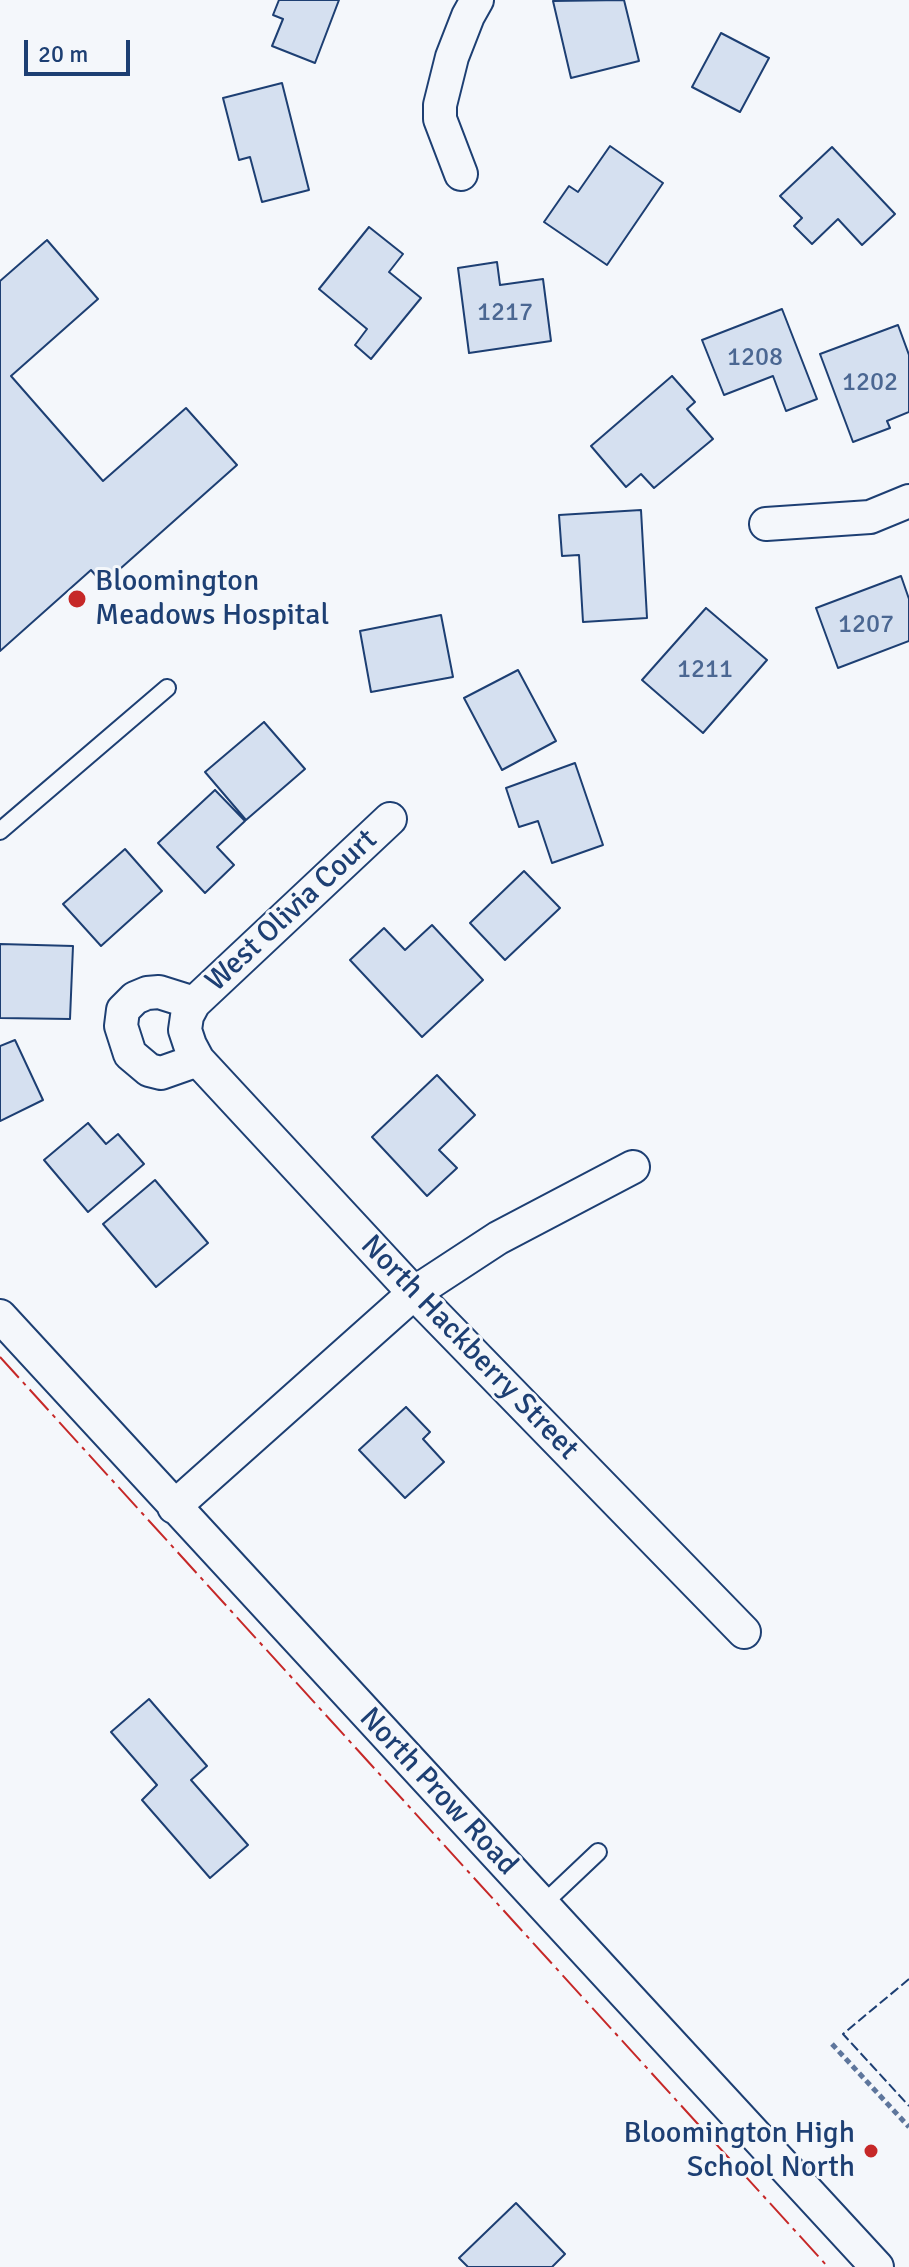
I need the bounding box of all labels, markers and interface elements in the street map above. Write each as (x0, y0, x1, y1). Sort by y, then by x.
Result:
scale bar (28, 24, 134, 74)
text: 20 m (38, 39, 88, 69)
house number: 1217 (477, 297, 533, 329)
house number: 1208 (727, 342, 783, 374)
house number: 1202 (842, 367, 898, 399)
place label: Bloomington Meadows Hospital (95, 564, 329, 634)
marker: Bloomington Meadows Hospital (66, 588, 88, 610)
house number: 1207 (838, 609, 894, 641)
house number: 1211 (677, 654, 733, 686)
street label: West Olivia Court (199, 822, 385, 1000)
street label: North Hackberry Street (353, 1228, 585, 1468)
street label: North Prow Road (351, 1701, 525, 1883)
place label: Bloomington High School North (624, 2116, 855, 2186)
marker: Bloomington High School North (862, 2142, 880, 2160)

